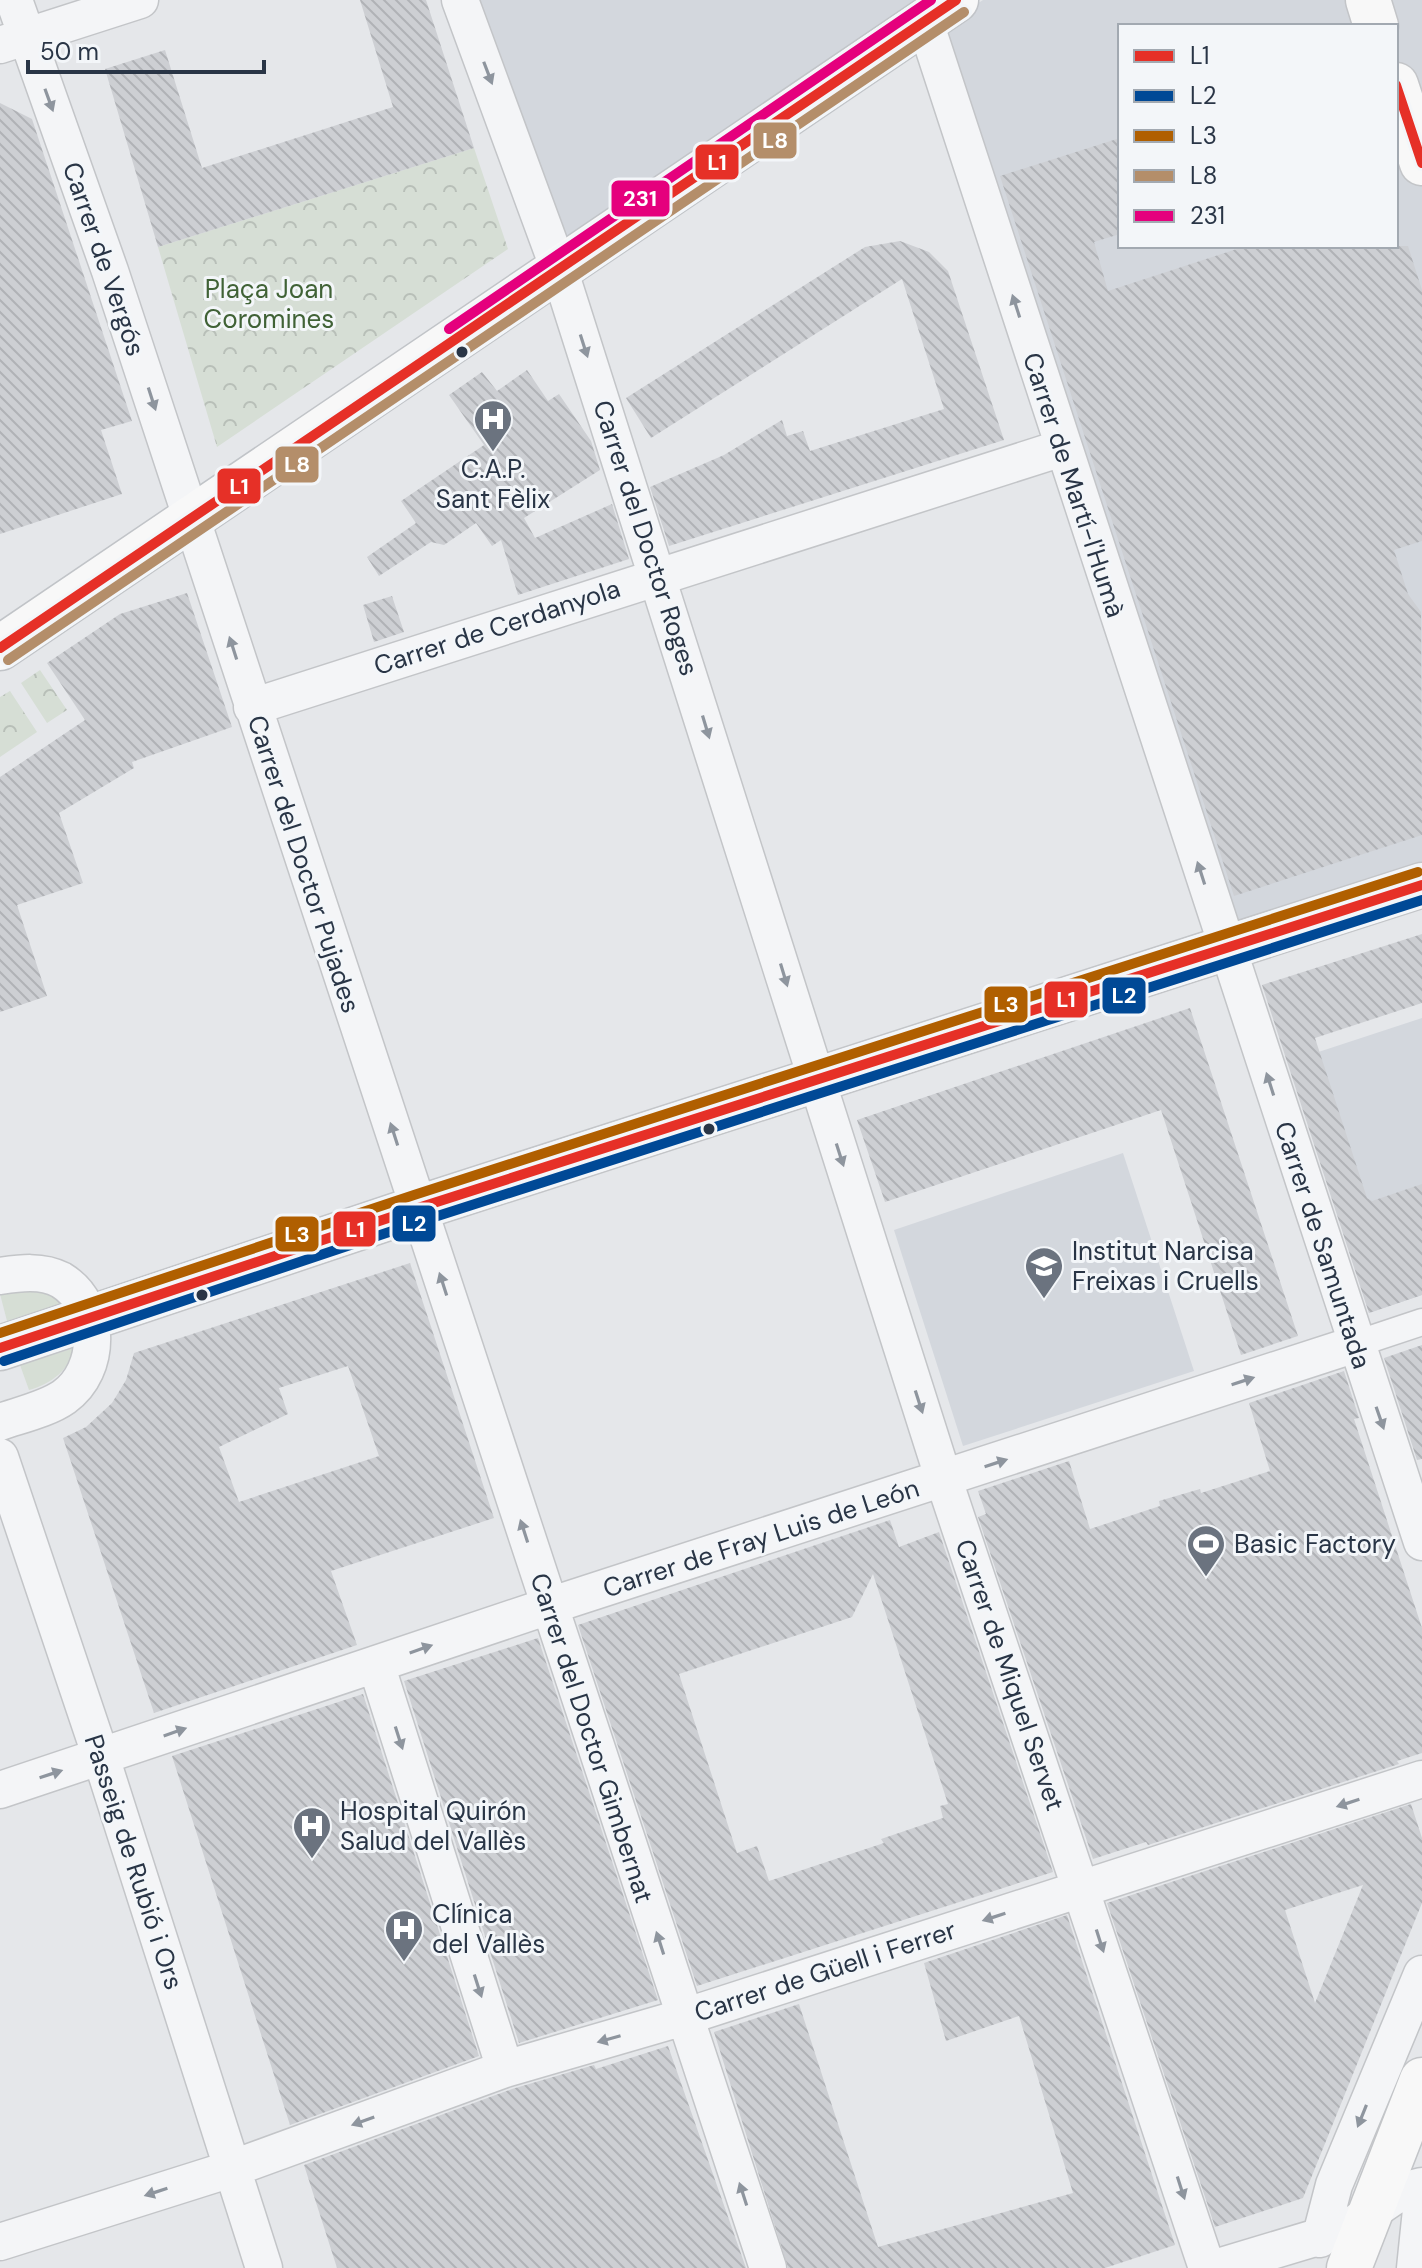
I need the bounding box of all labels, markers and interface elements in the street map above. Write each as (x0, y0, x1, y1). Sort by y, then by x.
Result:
scale bar (28, 24, 264, 74)
legend (1118, 24, 1398, 248)
text: 50 m (40, 36, 99, 67)
text: L1 (1190, 40, 1209, 71)
one-way arrow (482, 61, 495, 85)
text: L2 (1190, 80, 1216, 111)
one-way arrow (43, 88, 56, 112)
text: L3 (1190, 120, 1217, 151)
line badge: L8 (752, 121, 798, 160)
text: L8 (762, 126, 788, 155)
line badge: L1 (694, 143, 740, 181)
text: L1 (707, 148, 727, 177)
street label: Carrer de Vergós (55, 157, 153, 361)
text: L8 (1190, 160, 1217, 191)
line badge: 231 (610, 179, 671, 218)
text: 231 (623, 184, 657, 213)
text: 231 (1190, 200, 1225, 231)
park label: Plaça Joan Coromines (204, 272, 334, 336)
one-way arrow (1009, 294, 1022, 318)
one-way arrow (578, 334, 591, 358)
unlabelled marker (454, 344, 470, 360)
street label: Carrer de Martí-l'Humà (1015, 348, 1133, 622)
one-way arrow (146, 387, 158, 411)
street label: Carrer del Doctor Roges (585, 396, 707, 680)
hospital icon: C.A.P. Sant Fèlix (472, 398, 514, 453)
line badge: L8 (274, 445, 320, 484)
text: L8 (284, 450, 310, 479)
place label: C.A.P. Sant Fèlix (436, 452, 550, 516)
line badge: L1 (216, 467, 262, 505)
text: L1 (229, 472, 249, 501)
street label: Carrer de Cerdanyola (370, 571, 624, 683)
one-way arrow (226, 635, 239, 659)
street label: Carrer del Doctor Pujades (240, 711, 368, 1017)
one-way arrow (700, 715, 713, 739)
one-way arrow (1195, 860, 1207, 884)
one-way arrow (778, 963, 790, 987)
line badge: L2 (1101, 976, 1147, 1015)
line badge: L1 (1043, 980, 1089, 1019)
text: L2 (1112, 981, 1136, 1010)
line badge: L3 (983, 985, 1029, 1024)
text: L1 (1056, 985, 1076, 1014)
text: L3 (993, 990, 1019, 1019)
one-way arrow (1264, 1071, 1276, 1095)
street label: Carrer de Samuntada (1267, 1117, 1379, 1373)
unlabelled marker (701, 1121, 717, 1137)
one-way arrow (387, 1122, 399, 1146)
one-way arrow (834, 1143, 847, 1167)
line badge: L2 (391, 1204, 437, 1243)
text: L2 (402, 1209, 426, 1238)
line badge: L1 (332, 1210, 377, 1248)
line badge: L3 (274, 1215, 320, 1253)
text: L1 (345, 1215, 365, 1244)
text: L3 (284, 1220, 310, 1249)
place label: Institut Narcisa Freixas i Cruells (1072, 1234, 1259, 1298)
school or university icon: Institut Narcisa Freixas i Cruells (1023, 1245, 1065, 1300)
one-way arrow (437, 1272, 449, 1296)
unlabelled marker (194, 1287, 210, 1303)
one-way arrow (1232, 1375, 1256, 1387)
one-way arrow (913, 1391, 926, 1415)
one-way arrow (1375, 1406, 1387, 1430)
one-way arrow (985, 1456, 1009, 1468)
street label: Carrer de Fray Luis de León (599, 1471, 923, 1605)
one-way arrow (518, 1519, 530, 1543)
sports icon: Basic Factory (1185, 1523, 1227, 1578)
place label: Basic Factory (1234, 1527, 1396, 1561)
street label: Carrer de Miquel Servet (948, 1535, 1072, 1815)
street label: Carrer del Doctor Gimbernat (523, 1569, 661, 1907)
one-way arrow (409, 1642, 433, 1654)
one-way arrow (163, 1726, 187, 1738)
one-way arrow (394, 1727, 406, 1751)
street label: Passeig de Rubió i Ors (77, 1730, 191, 1994)
one-way arrow (39, 1767, 63, 1779)
place label: Hospital Quirón Salud del Vallès (340, 1794, 526, 1858)
one-way arrow (1335, 1797, 1359, 1809)
hospital icon: Hospital Quirón Salud del Vallès (291, 1805, 333, 1860)
place label: Clínica del Vallès (432, 1897, 545, 1961)
hospital icon: Clínica del Vallès (383, 1908, 425, 1963)
one-way arrow (981, 1911, 1005, 1923)
street label: Carrer de Güell i Ferrer (690, 1913, 960, 2029)
one-way arrow (1094, 1929, 1107, 1953)
one-way arrow (653, 1931, 666, 1955)
one-way arrow (472, 1974, 485, 1998)
one-way arrow (597, 2033, 621, 2046)
one-way arrow (1355, 2104, 1368, 2128)
one-way arrow (351, 2115, 375, 2128)
one-way arrow (1175, 2176, 1188, 2200)
one-way arrow (736, 2182, 749, 2206)
one-way arrow (144, 2186, 168, 2199)

